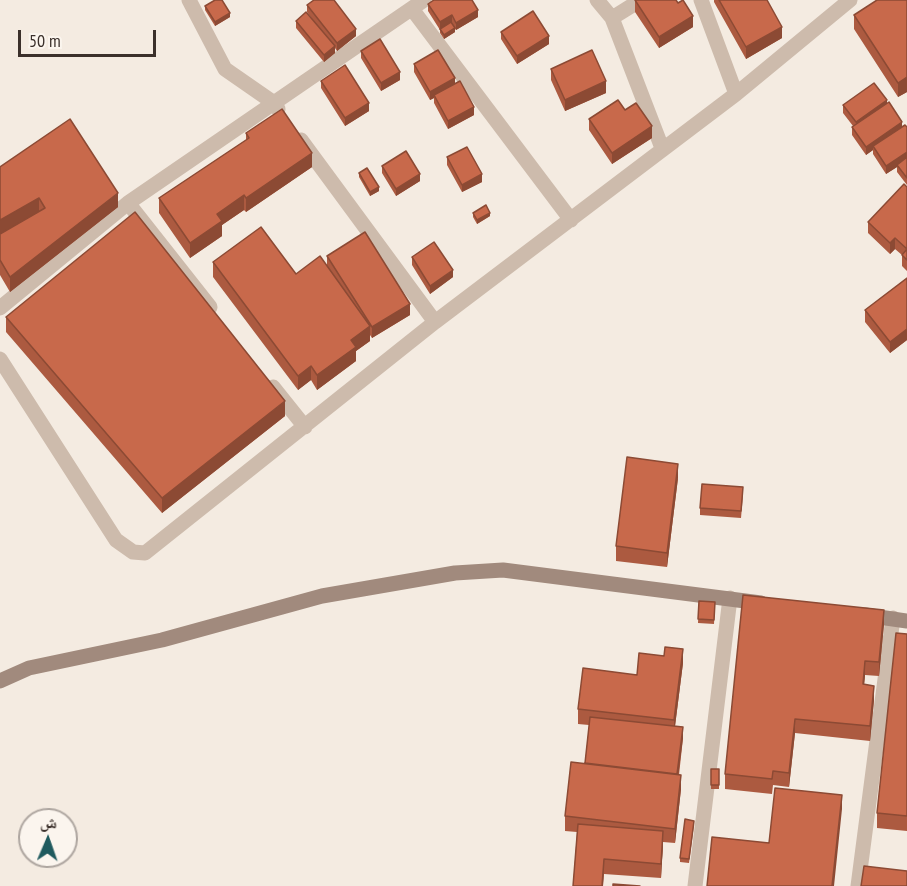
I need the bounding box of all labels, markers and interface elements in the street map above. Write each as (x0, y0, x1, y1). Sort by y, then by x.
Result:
scale bar (21, 18, 159, 56)
text: 50 m (29, 29, 61, 52)
north arrow (18, 808, 78, 868)
text: ش (40, 812, 57, 832)

